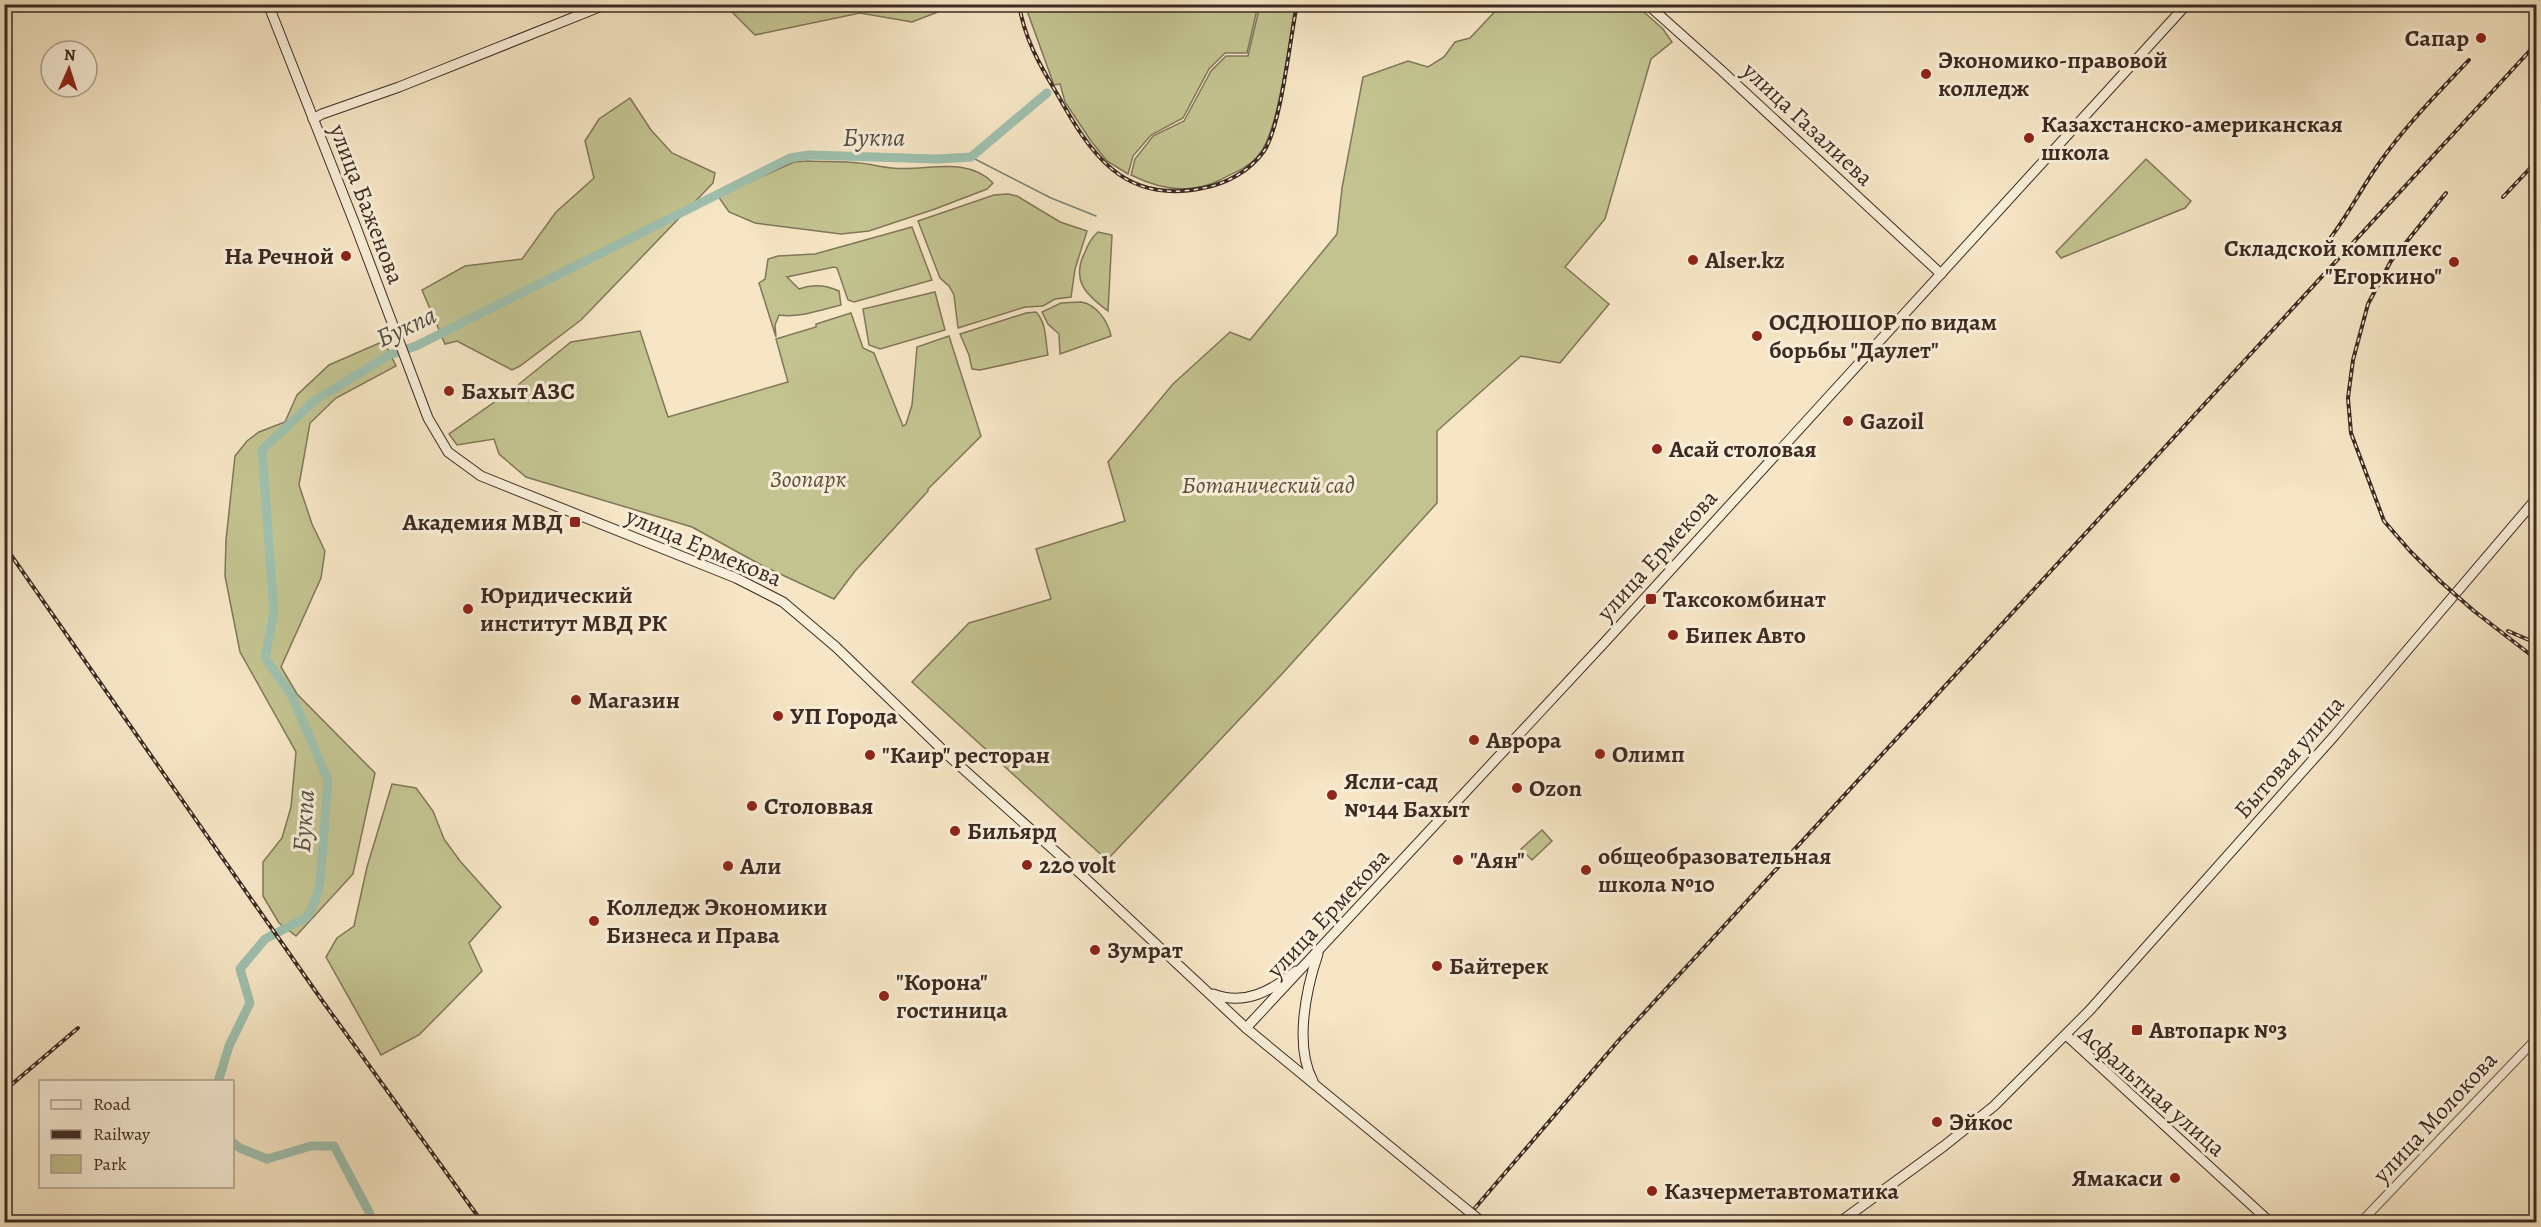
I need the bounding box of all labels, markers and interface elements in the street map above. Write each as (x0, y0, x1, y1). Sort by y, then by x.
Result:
place label: Сапар (2405, 22, 2469, 54)
marker: Сапар (2474, 31, 2488, 45)
north arrow (39, 39, 99, 99)
text: N (63, 44, 76, 66)
place label: Экономико-правовой колледж (1938, 44, 2167, 104)
street label: улица Газалиева (1735, 54, 1880, 193)
marker: Экономико-правовой колледж (1919, 67, 1933, 81)
place label: Казахстанско-американская школа (2041, 108, 2343, 168)
street label: улица Баженова (322, 119, 412, 288)
water label: Букпа (843, 120, 905, 155)
marker: Казахстанско-американская школа (2022, 131, 2036, 145)
place label: Складской комплекс "Егоркино" (2224, 232, 2442, 292)
place label: На Речной (224, 240, 334, 272)
place label: Alser.kz (1704, 244, 1785, 276)
marker: На Речной (339, 249, 353, 263)
marker: Alser.kz (1686, 253, 1700, 267)
marker: Складской комплекс "Егоркино" (2447, 255, 2461, 269)
water label: Букпа (370, 297, 442, 356)
place label: ОСДЮШОР по видам борьбы "Даулет" (1769, 306, 1997, 366)
marker: ОСДЮШОР по видам борьбы "Даулет" (1750, 329, 1764, 343)
place label: Бахыт АЗС (461, 375, 575, 407)
marker: Бахыт АЗС (442, 384, 456, 398)
place label: Gazoil (1860, 405, 1924, 437)
marker: Gazoil (1841, 414, 1855, 428)
place label: Асай столовая (1668, 433, 1817, 465)
marker: Асай столовая (1650, 442, 1664, 456)
park label: Зоопарк (770, 463, 847, 495)
park label: Ботанический сад (1181, 469, 1355, 501)
street label: улица Ермекова (1589, 482, 1725, 628)
street label: улица Ермекова (620, 499, 787, 594)
place label: Академия МВД (402, 506, 563, 538)
marker: Академия МВД (568, 515, 582, 529)
place label: Юридический институт МВД РК (480, 579, 667, 639)
place label: Таксокомбинат (1663, 583, 1826, 615)
marker: Таксокомбинат (1644, 592, 1658, 606)
marker: Юридический институт МВД РК (461, 602, 475, 616)
place label: Бипек Авто (1685, 619, 1806, 651)
marker: Бипек Авто (1666, 628, 1680, 642)
place label: Магазин (588, 684, 680, 716)
street label: Бытовая улица (2227, 689, 2351, 825)
marker: Магазин (569, 693, 583, 707)
place label: УП Города (790, 700, 898, 732)
marker: УП Города (771, 709, 785, 723)
place label: Аврора (1485, 724, 1562, 756)
marker: Аврора (1467, 733, 1481, 747)
place label: Олимп (1612, 738, 1685, 770)
place label: "Каир" ресторан (882, 739, 1050, 771)
marker: Олимп (1593, 747, 1607, 761)
marker: "Каир" ресторан (863, 748, 877, 762)
place label: Ясли-сад №144 Бахыт (1344, 765, 1470, 825)
place label: Ozon (1529, 772, 1583, 804)
marker: Ozon (1510, 781, 1524, 795)
water label: Букпа (284, 788, 323, 854)
marker: Ясли-сад №144 Бахыт (1325, 788, 1339, 802)
place label: Столоввая (764, 790, 874, 822)
marker: Столоввая (745, 799, 759, 813)
place label: Бильярд (967, 815, 1057, 847)
marker: Бильярд (948, 824, 962, 838)
place label: общеобразовательная школа №10 (1598, 840, 1831, 900)
street label: улица Ермекова (1259, 841, 1396, 986)
place label: "Аян" (1470, 844, 1525, 876)
place label: 220 volt (1039, 849, 1116, 881)
place label: Али (739, 850, 782, 882)
marker: "Аян" (1451, 853, 1465, 867)
marker: 220 volt (1020, 858, 1034, 872)
marker: Али (721, 859, 735, 873)
marker: общеобразовательная школа №10 (1579, 863, 1593, 877)
place label: Колледж Экономики Бизнеса и Права (606, 891, 827, 951)
marker: Колледж Экономики Бизнеса и Права (587, 914, 601, 928)
place label: Зумрат (1107, 934, 1183, 966)
marker: Зумрат (1088, 943, 1102, 957)
place label: Байтерек (1449, 950, 1549, 982)
marker: Байтерек (1430, 959, 1444, 973)
place label: "Корона" гостиница (896, 966, 1008, 1026)
marker: "Корона" гостиница (877, 989, 891, 1003)
place label: Автопарк №3 (2148, 1014, 2287, 1046)
street label: Асфальтная улица (2071, 1018, 2232, 1164)
marker: Автопарк №3 (2130, 1023, 2144, 1037)
street label: улица Молокова (2365, 1044, 2504, 1190)
legend (39, 1080, 234, 1188)
text: Road (93, 1092, 131, 1116)
place label: Эйкос (1949, 1106, 2013, 1138)
marker: Эйкос (1930, 1115, 1944, 1129)
text: Railway (93, 1122, 151, 1146)
text: Park (93, 1152, 127, 1176)
place label: Ямакаси (2072, 1162, 2163, 1194)
marker: Ямакаси (2168, 1171, 2182, 1185)
place label: Казчерметавтоматика (1664, 1175, 1900, 1207)
marker: Казчерметавтоматика (1645, 1184, 1659, 1198)

